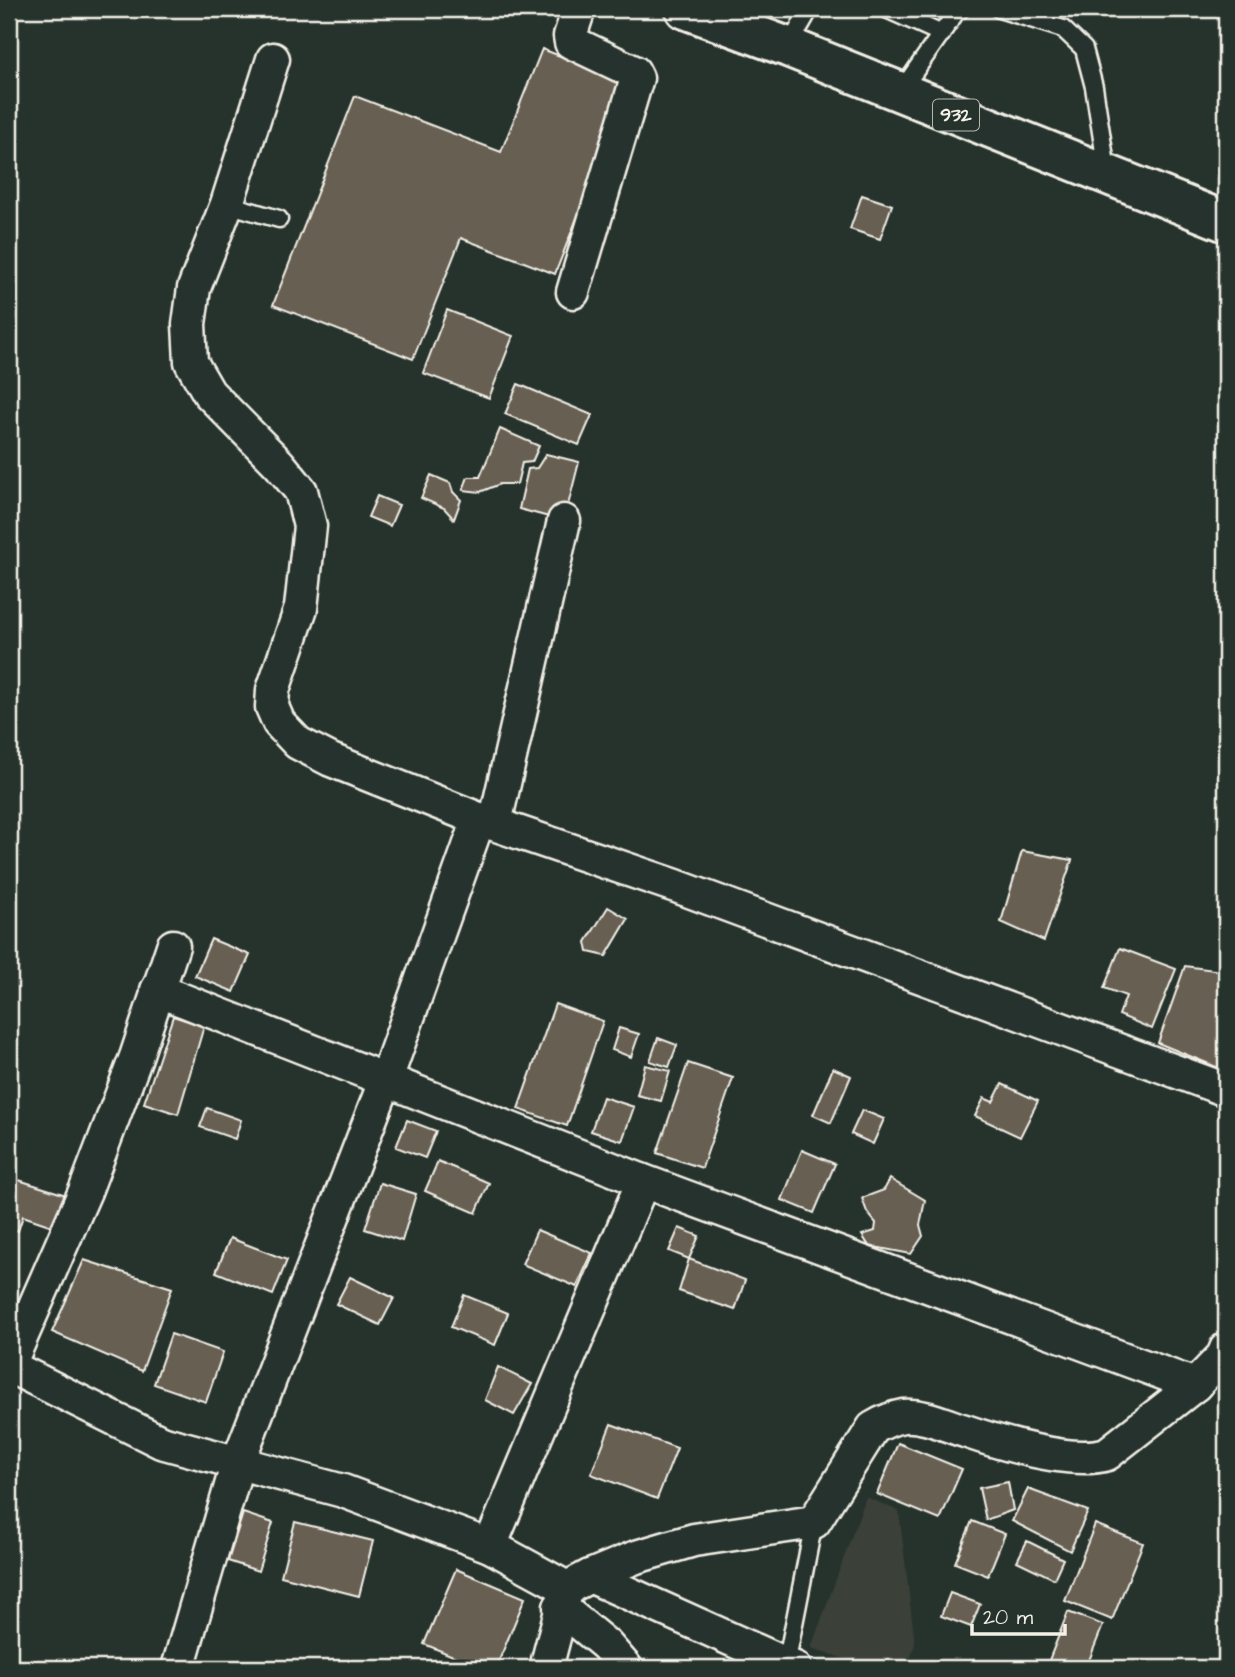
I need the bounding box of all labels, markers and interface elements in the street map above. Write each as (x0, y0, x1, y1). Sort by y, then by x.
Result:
road number: 932 (933, 99, 979, 130)
scale bar (972, 1593, 1065, 1637)
text: 20 m (983, 1603, 1034, 1632)

